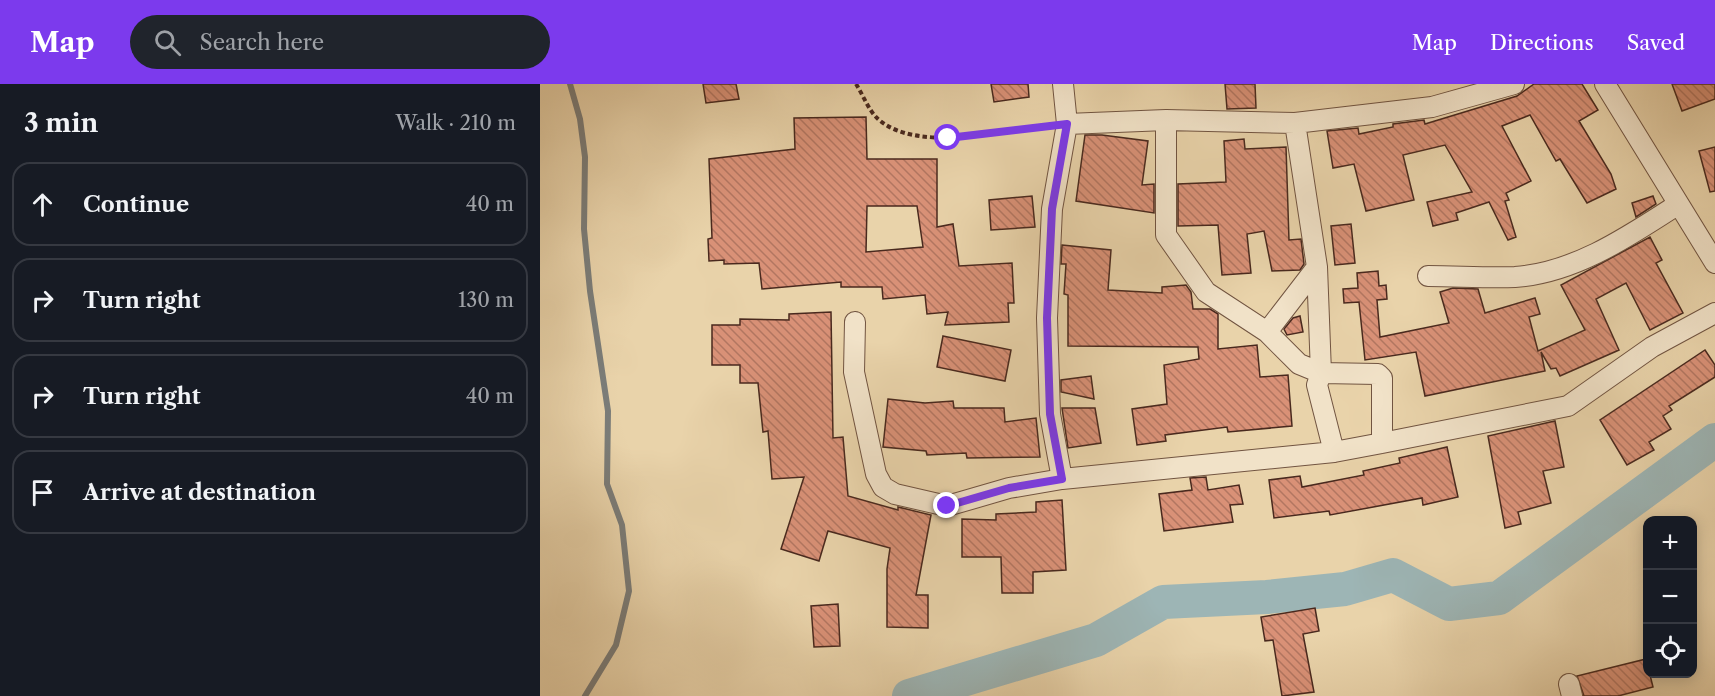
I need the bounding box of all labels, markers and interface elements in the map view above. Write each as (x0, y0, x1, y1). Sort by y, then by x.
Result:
search box (130, 15, 550, 69)
text: Map (30, 25, 94, 59)
icon: search (151, 26, 184, 59)
text: Search here (199, 29, 324, 56)
text: Map (1412, 30, 1457, 55)
text: Directions (1490, 30, 1594, 55)
text: Saved (1627, 30, 1685, 55)
text: 3 min (24, 107, 98, 139)
text: Walk · 210 m (395, 111, 516, 135)
route start (934, 124, 960, 150)
icon: ahead (26, 188, 59, 221)
text: Continue (83, 191, 189, 218)
text: 40 m (466, 192, 514, 216)
icon: right (26, 284, 59, 317)
text: Turn right (83, 287, 201, 314)
text: 130 m (458, 288, 514, 312)
icon: right (26, 380, 59, 413)
text: Turn right (83, 383, 201, 410)
text: 40 m (466, 384, 514, 408)
icon: arrive (26, 476, 59, 509)
text: Arrive at destination (83, 479, 316, 506)
route end (933, 492, 959, 518)
map controls (1643, 516, 1697, 678)
button: + (1643, 516, 1697, 570)
button: − (1643, 570, 1697, 624)
button: locate (1643, 624, 1697, 678)

